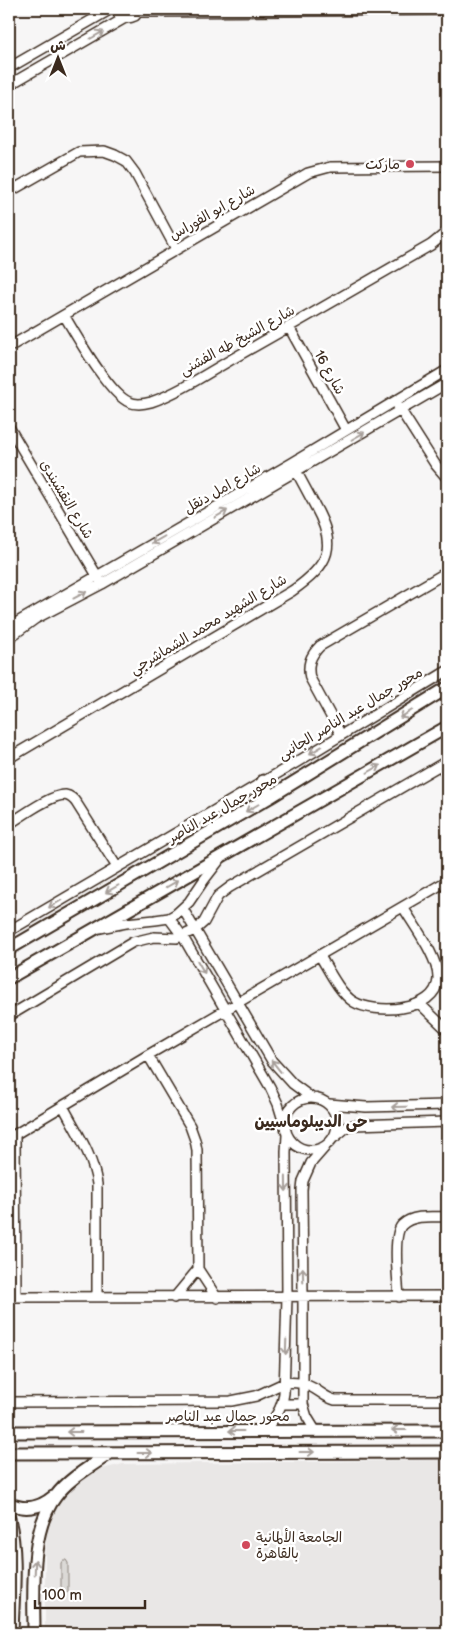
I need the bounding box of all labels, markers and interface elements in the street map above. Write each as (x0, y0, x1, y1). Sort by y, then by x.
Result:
one-way arrow (89, 29, 103, 39)
north arrow (32, 32, 82, 82)
text: ش (50, 37, 66, 54)
place label: ماركت (365, 156, 400, 173)
marker: ماركت (404, 158, 416, 170)
street label: شارع ابو الفوراس (166, 181, 259, 245)
street label: شارع الشيخ طه الفشنى (177, 302, 298, 380)
street label: شارع 16 (310, 347, 349, 398)
one-way arrow (350, 430, 364, 440)
street label: شارع النقشبندى (35, 457, 97, 542)
street label: شارع امل دنقل (181, 459, 264, 518)
one-way arrow (214, 509, 228, 519)
one-way arrow (151, 535, 166, 545)
street label: شارع الشهيد محمد الشماشرجي (127, 571, 292, 682)
one-way arrow (73, 590, 88, 600)
street label: محور جمال عبد الناصر الجانبى (275, 663, 426, 764)
one-way arrow (399, 709, 413, 719)
one-way arrow (309, 746, 323, 756)
one-way arrow (367, 763, 381, 773)
street label: محور جمال عبد الناصر (164, 770, 280, 847)
one-way arrow (246, 803, 260, 813)
one-way arrow (165, 879, 179, 889)
one-way arrow (105, 885, 119, 895)
one-way arrow (49, 899, 63, 909)
one-way arrow (196, 960, 206, 974)
one-way arrow (270, 1060, 281, 1073)
one-way arrow (391, 1102, 407, 1112)
district label: حى الديبلوماسيين (255, 1113, 367, 1132)
one-way arrow (281, 1176, 291, 1192)
one-way arrow (298, 1267, 308, 1284)
one-way arrow (281, 1338, 291, 1354)
street label: محور جمال عبد الناصر (165, 1408, 290, 1425)
one-way arrow (391, 1425, 407, 1435)
one-way arrow (228, 1426, 244, 1436)
one-way arrow (66, 1427, 82, 1437)
one-way arrow (299, 1447, 315, 1457)
one-way arrow (136, 1448, 153, 1458)
place label: الجامعة الألمانية بالقاهرة (256, 1528, 342, 1562)
marker: الجامعة الألمانية بالقاهرة (240, 1539, 252, 1551)
one-way arrow (31, 1559, 40, 1575)
scale bar (35, 1577, 145, 1609)
text: 100 m (42, 1586, 82, 1605)

